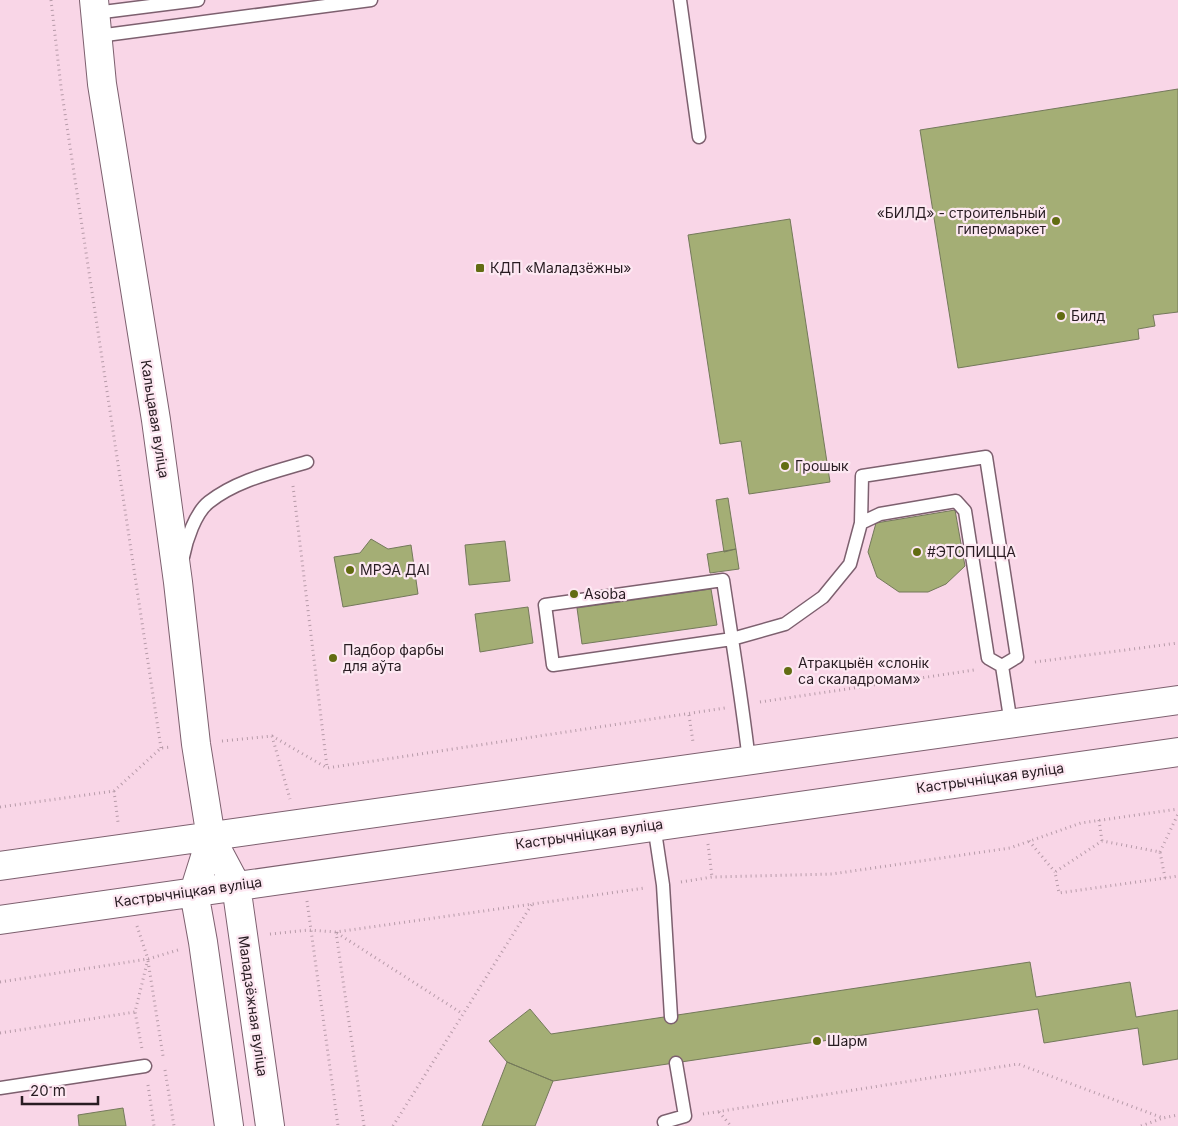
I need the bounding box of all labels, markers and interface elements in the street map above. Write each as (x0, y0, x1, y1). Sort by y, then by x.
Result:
place label: «БИЛД» - строительный гипермаркет (877, 204, 1046, 237)
marker: «БИЛД» - строительный гипермаркет (1050, 215, 1062, 227)
place label: КДП «Маладзёжны» (490, 259, 631, 276)
marker: КДП «Маладзёжны» (474, 262, 486, 274)
place label: Билд (1071, 307, 1105, 324)
marker: Билд (1055, 310, 1067, 322)
street label: Кальцавая вуліца (138, 359, 173, 479)
place label: Грошык (795, 457, 849, 474)
marker: Грошык (779, 460, 791, 472)
place label: #ЭТОПИЦЦА (927, 543, 1016, 560)
marker: #ЭТОПИЦЦА (911, 546, 923, 558)
place label: МРЭА ДАІ (360, 561, 430, 578)
marker: МРЭА ДАІ (344, 564, 356, 576)
place label: Asoba (584, 585, 626, 602)
marker: Asoba (568, 588, 580, 600)
place label: Падбор фарбы для аўта (343, 641, 444, 674)
marker: Падбор фарбы для аўта (327, 652, 339, 664)
place label: Атракцыён «слонік са скаладромам» (798, 654, 930, 687)
marker: Атракцыён «слонік са скаладромам» (782, 665, 794, 677)
street label: Кастрычніцкая вуліца (915, 759, 1065, 796)
street label: Кастрычніцкая вуліца (514, 815, 664, 852)
street label: Кастрычніцкая вуліца (113, 873, 263, 910)
street label: Маладзёжная вуліца (235, 934, 272, 1077)
place label: Шарм (827, 1032, 868, 1049)
marker: Шарм (811, 1035, 823, 1047)
scale bar (22, 1074, 99, 1106)
text: 20 m (30, 1081, 66, 1100)

